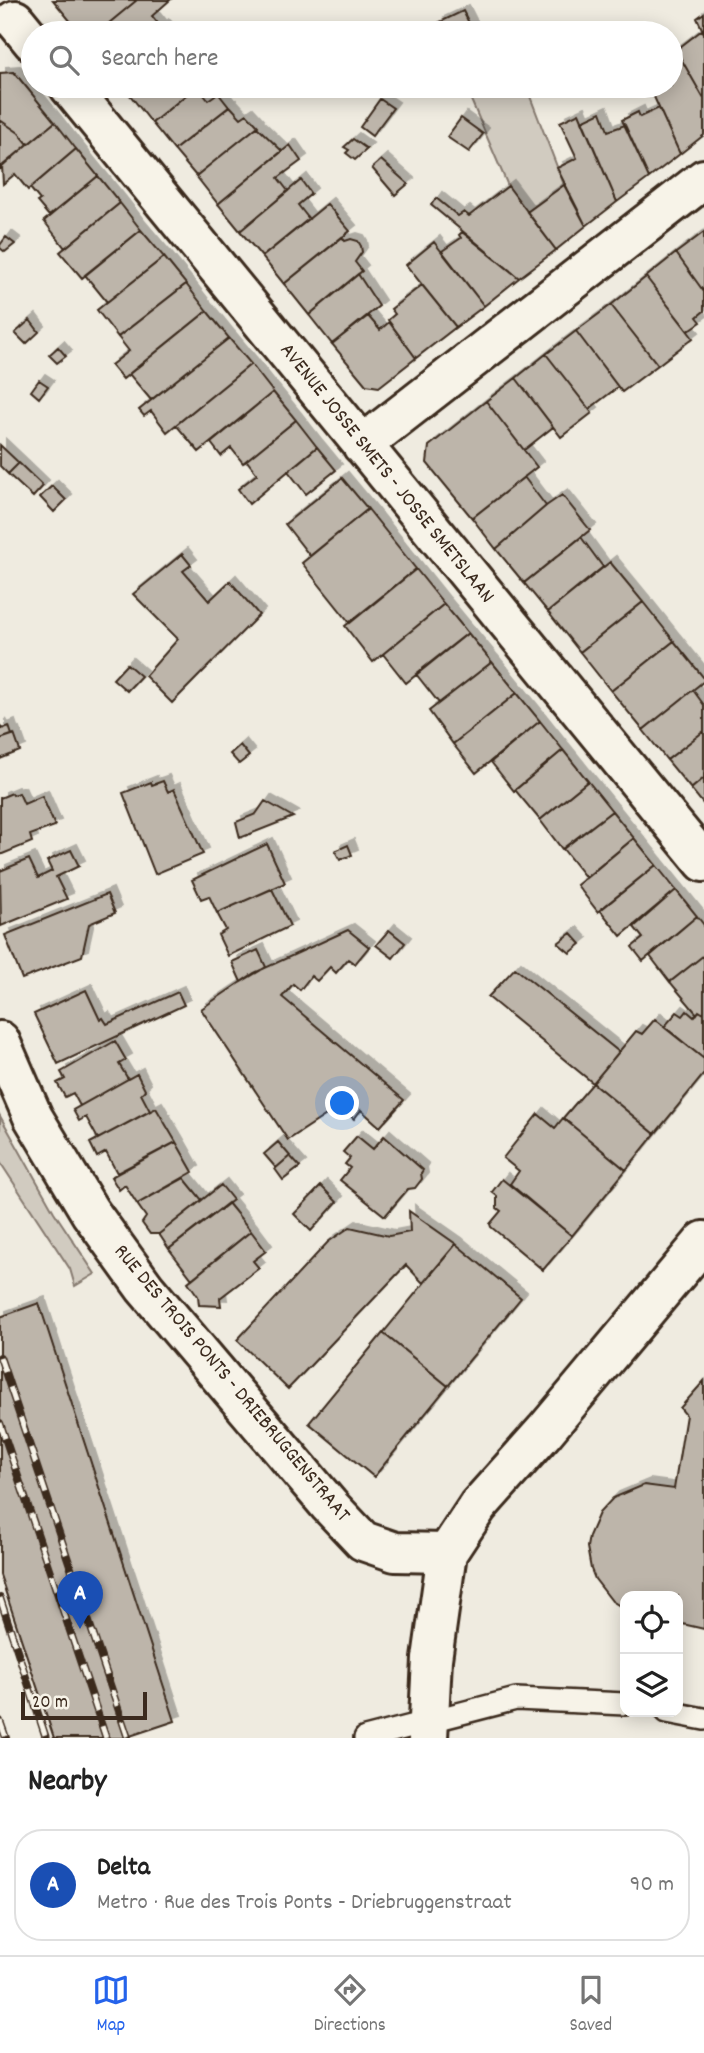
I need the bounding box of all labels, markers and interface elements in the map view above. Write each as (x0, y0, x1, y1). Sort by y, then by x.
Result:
search box (21, 21, 683, 98)
icon: search (45, 41, 83, 79)
text: Search here (101, 41, 219, 78)
street label: AVENUE JOSSE SMETS - JOSSE SMETSLAAN (271, 337, 501, 611)
your location (325, 1086, 359, 1120)
street label: RUE DES TROIS PONTS - DRIEBRUGGENSTRAAT (106, 1239, 357, 1530)
pin: A (57, 1571, 103, 1629)
map controls (620, 1591, 683, 1717)
button: locate (620, 1591, 683, 1654)
button: layers (620, 1654, 683, 1717)
scale bar (21, 1689, 147, 1721)
text: 20 m (32, 1690, 68, 1717)
text: Nearby (28, 1762, 106, 1805)
text: Delta (97, 1850, 150, 1887)
text: A (47, 1869, 59, 1902)
text: 90 m (630, 1869, 674, 1902)
text: Metro · Rue des Trois Ponts - Driebruggenstraat (97, 1887, 512, 1920)
tab: Map (92, 1971, 130, 2040)
tab: Directions (314, 1971, 386, 2040)
tab: Saved (570, 1971, 612, 2040)

